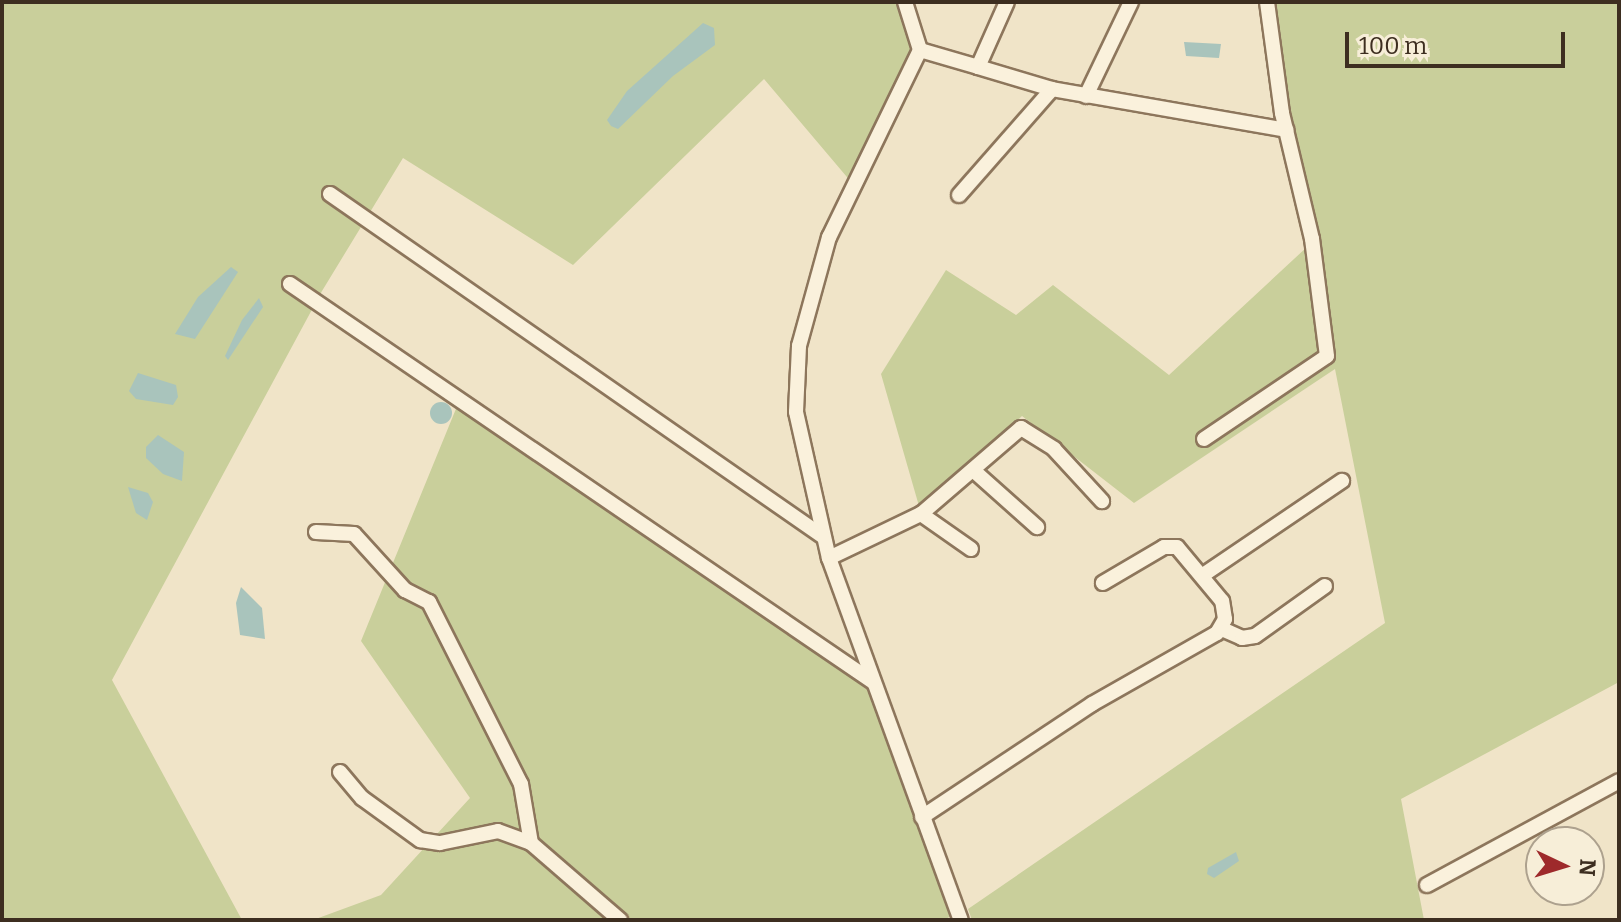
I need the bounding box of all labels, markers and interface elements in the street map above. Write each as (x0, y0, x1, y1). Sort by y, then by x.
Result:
scale bar (1349, 16, 1569, 66)
text: 100 m (1359, 32, 1427, 60)
north arrow (1525, 826, 1605, 906)
text: N (1573, 858, 1602, 877)

